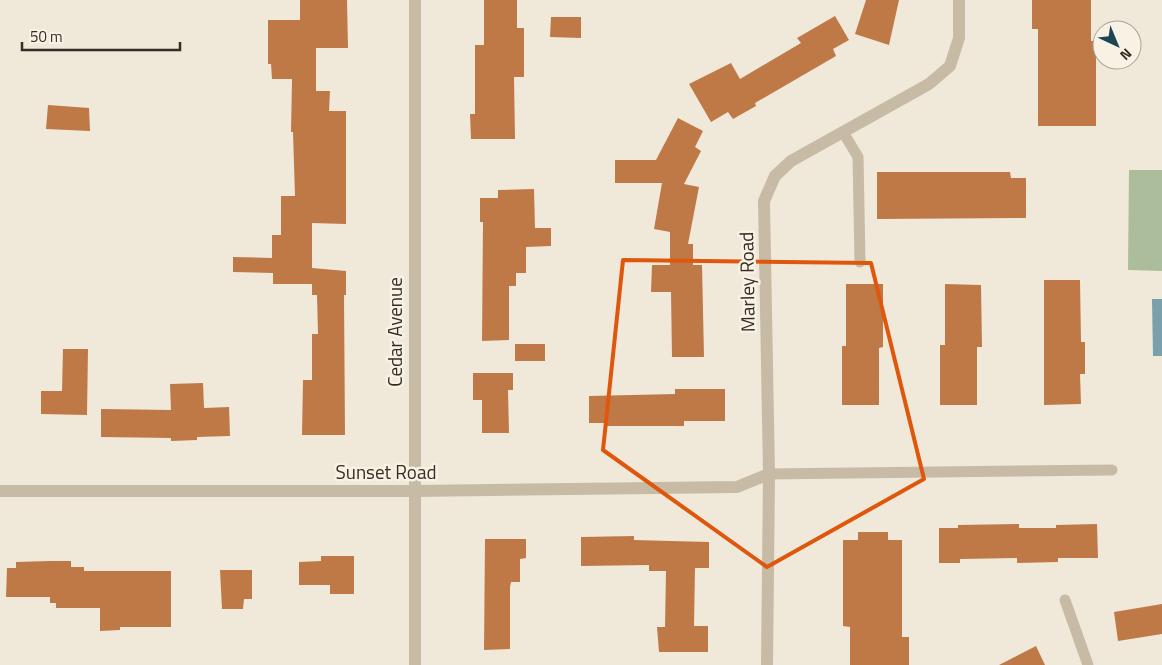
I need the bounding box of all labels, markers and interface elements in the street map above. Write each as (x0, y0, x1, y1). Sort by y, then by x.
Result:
scale bar (22, 20, 180, 52)
north arrow (1092, 20, 1142, 70)
text: 50 m (30, 25, 63, 48)
text: N (1116, 44, 1137, 66)
street label: Marley Road (731, 232, 762, 332)
street label: Cedar Avenue (380, 277, 409, 387)
street label: Sunset Road (336, 457, 436, 486)

